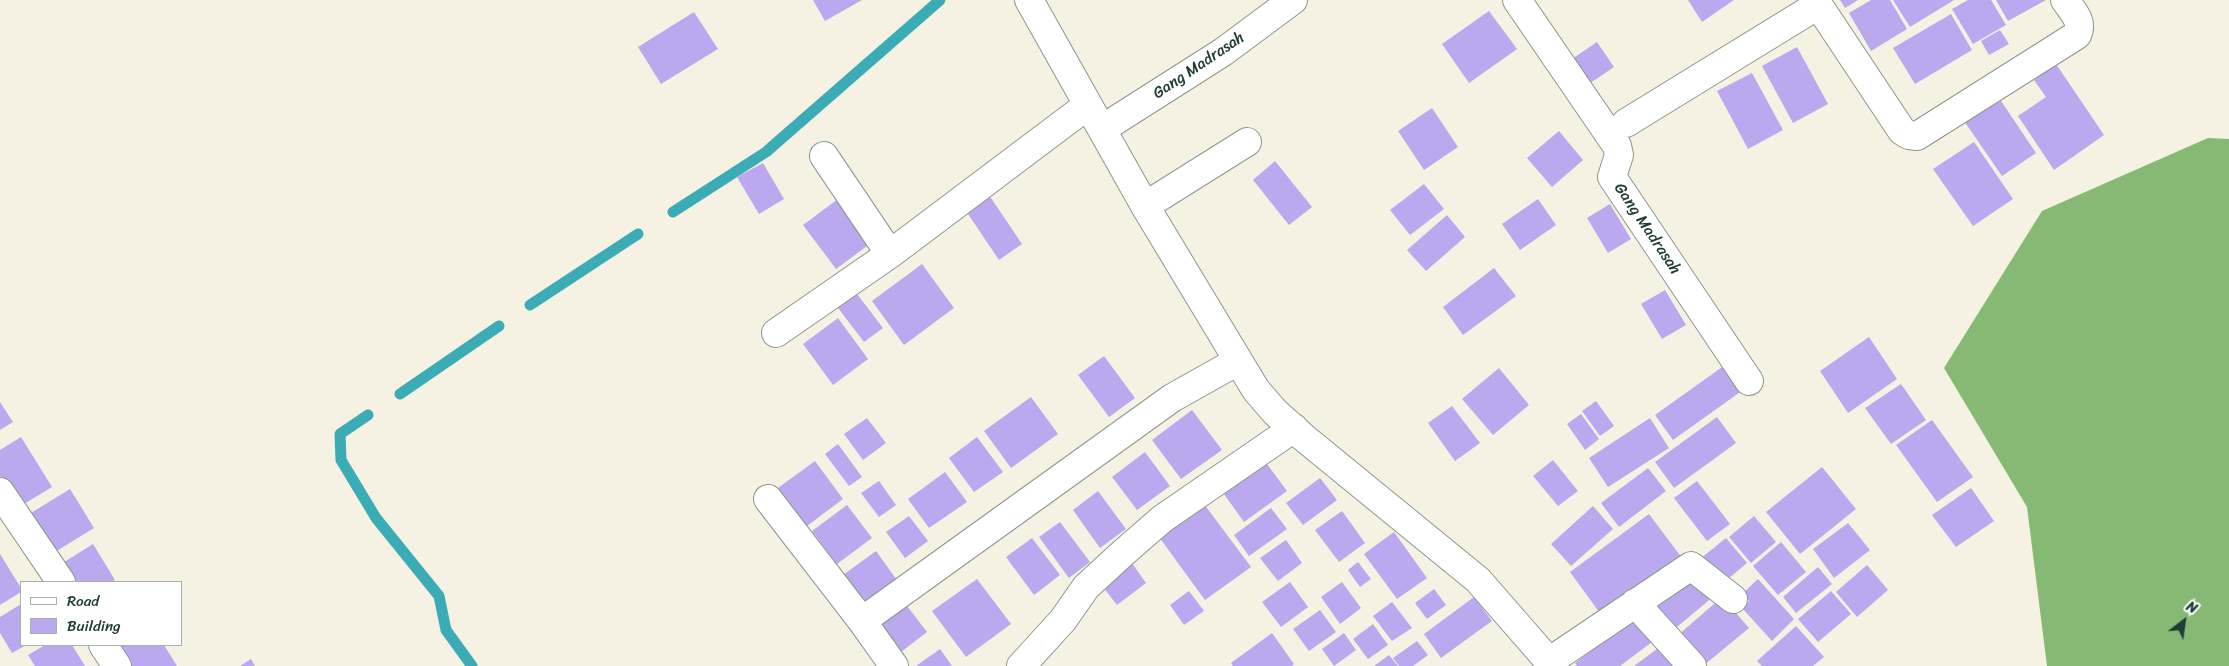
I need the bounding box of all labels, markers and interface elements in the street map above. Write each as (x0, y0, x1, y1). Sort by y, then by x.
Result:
street label: Gang Madrasah (1150, 28, 1248, 104)
street label: Gang Madrasah (1609, 180, 1685, 278)
legend (20, 581, 182, 646)
text: Road (67, 588, 99, 614)
text: N (2181, 594, 2202, 621)
north arrow (2159, 596, 2209, 646)
text: Building (67, 613, 121, 639)

